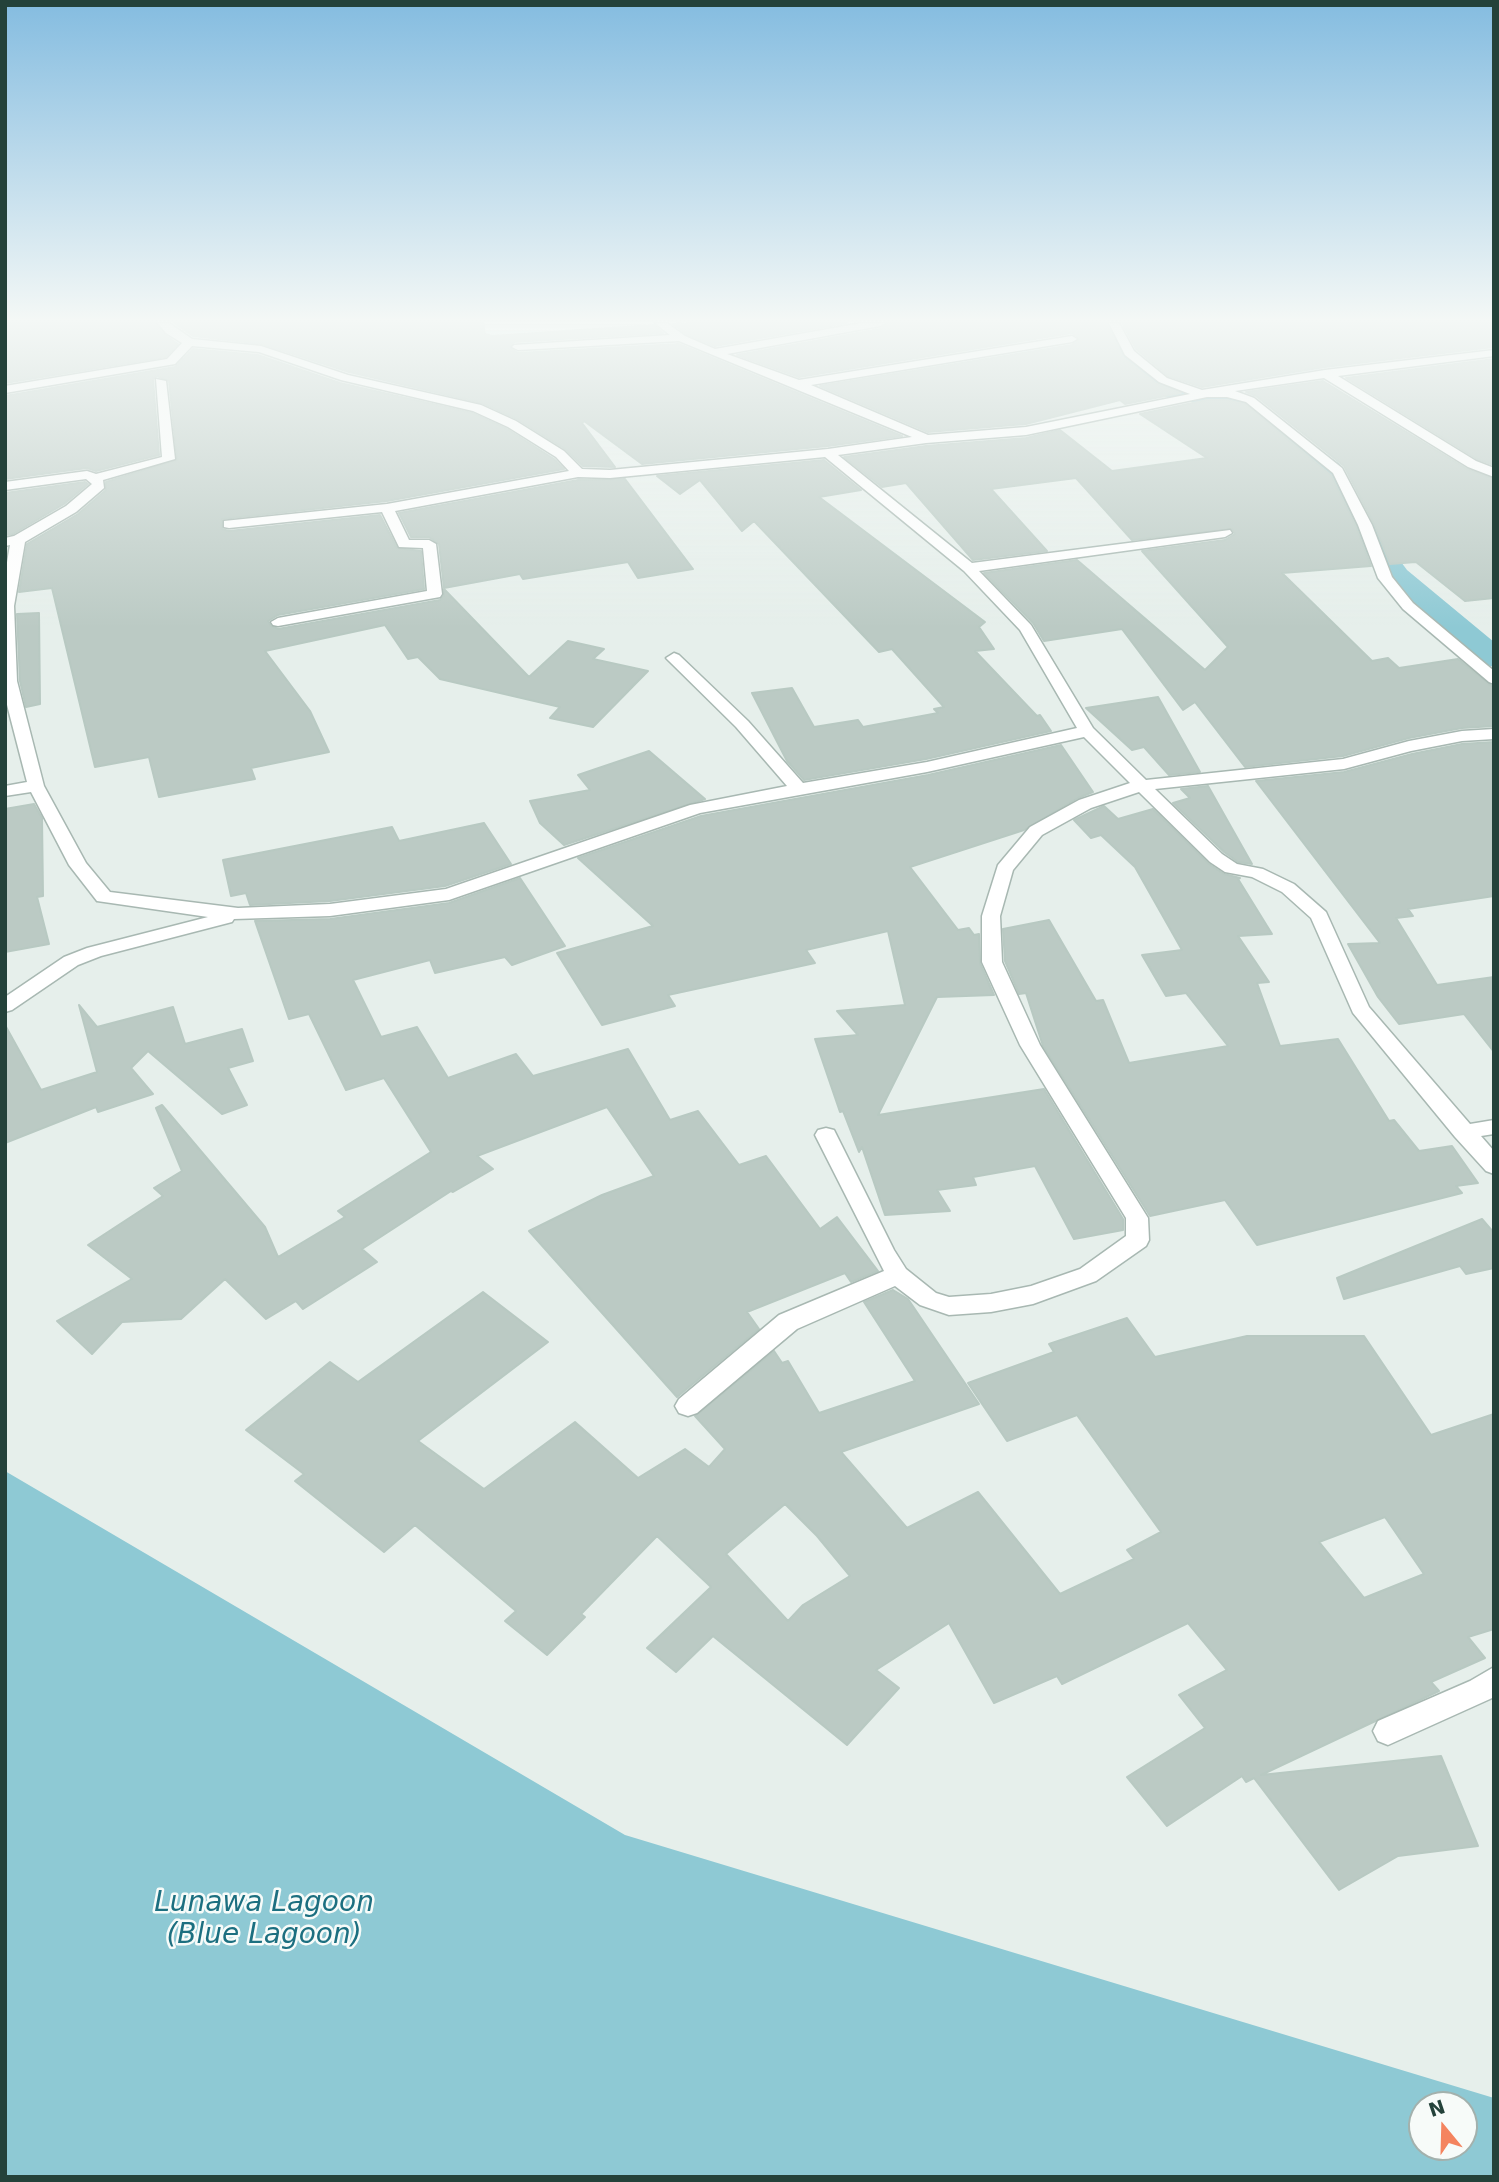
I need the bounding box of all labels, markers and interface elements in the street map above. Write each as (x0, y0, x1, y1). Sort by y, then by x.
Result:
water label: Lunawa Lagoon (Blue Lagoon) (154, 1887, 374, 1953)
north arrow (1408, 2091, 1478, 2161)
text: N (1426, 2095, 1448, 2121)

